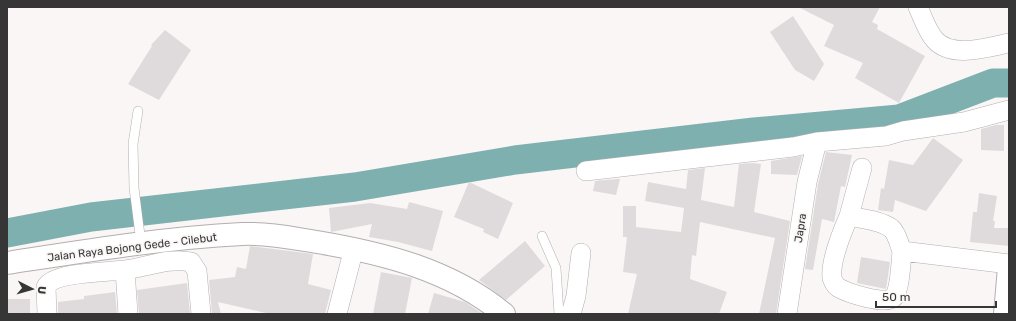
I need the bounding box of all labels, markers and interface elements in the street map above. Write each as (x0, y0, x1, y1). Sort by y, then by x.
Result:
street label: Japra (792, 212, 809, 244)
street label: Jalan Raya Bojong Gede - Cilebut (46, 231, 218, 264)
north arrow (12, 269, 52, 309)
scale bar (876, 283, 996, 309)
text: U (35, 285, 48, 295)
text: 50 m (882, 290, 910, 304)

